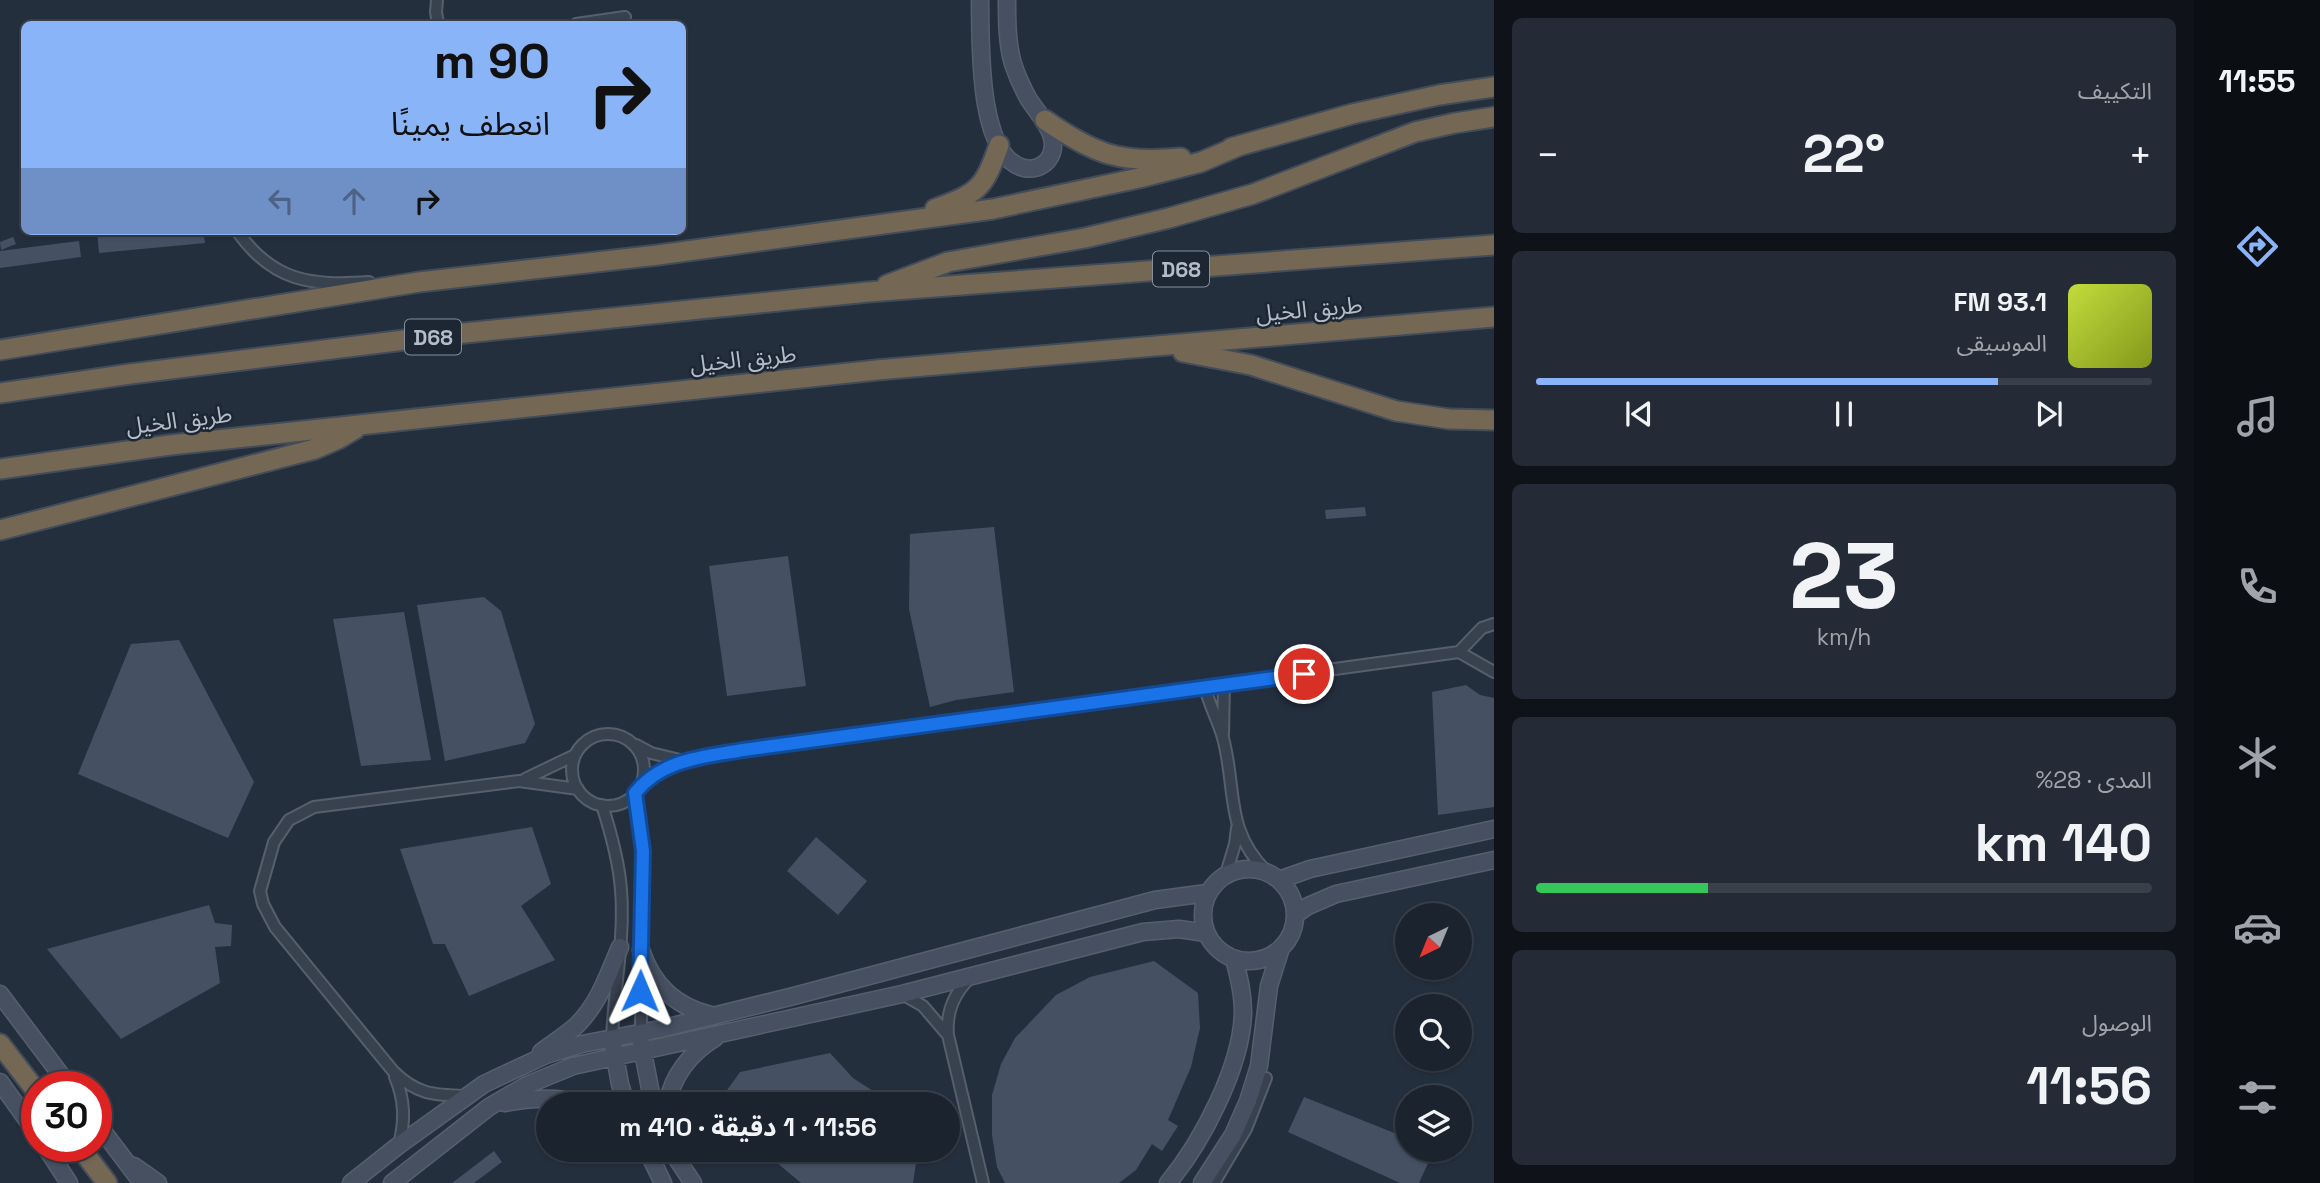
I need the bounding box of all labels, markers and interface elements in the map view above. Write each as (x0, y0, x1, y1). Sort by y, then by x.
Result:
text: 90 m (434, 30, 550, 92)
icon: right (574, 49, 665, 140)
text: 11:55 (2219, 61, 2295, 101)
text: التكييف (2078, 76, 2152, 106)
text: انعطف يمينًا (391, 104, 550, 144)
text: 22° (1803, 121, 1885, 187)
text: − (1536, 131, 1560, 179)
text: + (2128, 131, 2152, 179)
icon: left (262, 182, 300, 220)
icon: ahead (335, 182, 373, 220)
icon: right (408, 182, 446, 220)
icon: directions (2233, 222, 2282, 271)
road number: D68 (1153, 252, 1209, 286)
text: 93.1 FM (1954, 285, 2047, 319)
street label: طريق الخيل (1254, 289, 1364, 329)
road number: D68 (405, 320, 461, 354)
text: الموسيقى (1956, 328, 2047, 358)
street label: طريق الخيل (688, 338, 798, 380)
icon: music (2233, 392, 2282, 441)
icon: previous (1620, 395, 1658, 433)
icon: pause (1825, 395, 1863, 433)
icon: next (2030, 395, 2068, 433)
street label: طريق الخيل (124, 399, 234, 441)
text: 23 (1789, 518, 1899, 635)
icon: phone (2233, 562, 2282, 611)
text: km/h (1817, 622, 1871, 652)
pin (1274, 644, 1334, 704)
icon: arrive (1285, 655, 1323, 693)
icon: climate (2233, 733, 2282, 782)
text: المدى · 28% (2035, 765, 2152, 795)
text: 140 km (1975, 810, 2152, 876)
north arrow (1395, 903, 1472, 980)
map controls (1395, 903, 1472, 1162)
icon: car (2233, 903, 2282, 952)
position arrow (603, 954, 677, 1028)
button: search (1395, 994, 1472, 1071)
text: الوصول (2082, 1008, 2152, 1038)
text: 11:56 (2026, 1053, 2152, 1119)
speed limit sign: 30 (21, 1071, 112, 1162)
icon: filters (2233, 1073, 2282, 1122)
button: layers (1395, 1085, 1472, 1162)
text: 11:56 · 1 دقيقة · 410 m (619, 1110, 877, 1144)

